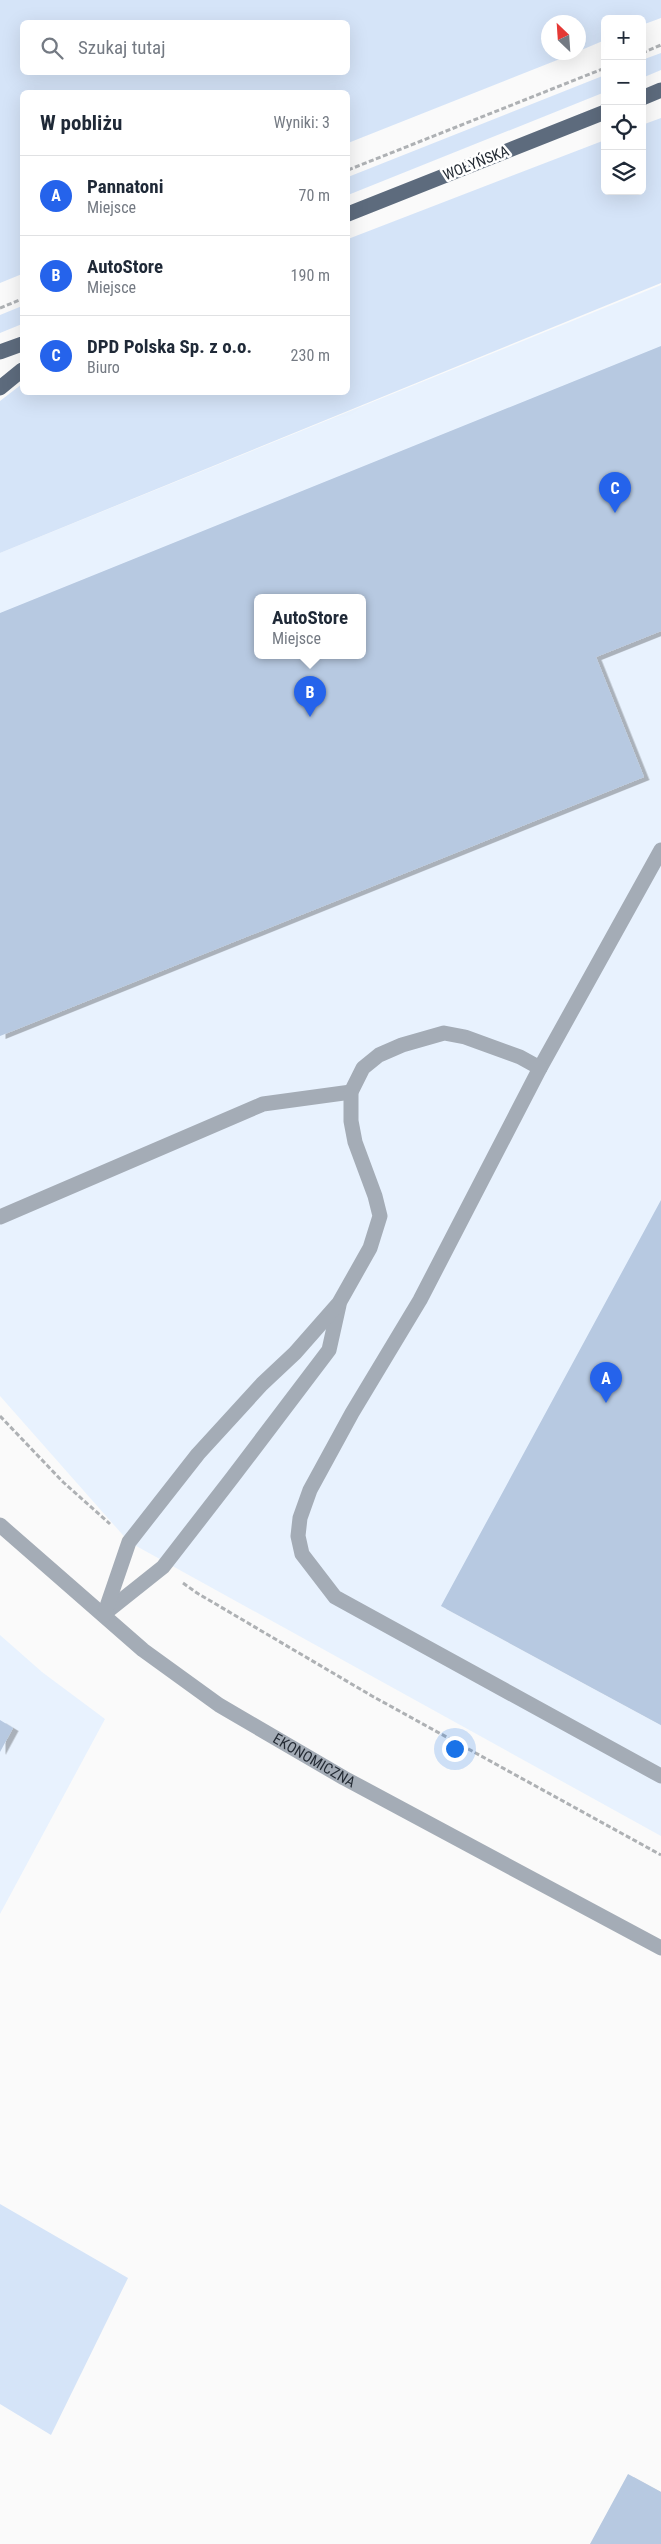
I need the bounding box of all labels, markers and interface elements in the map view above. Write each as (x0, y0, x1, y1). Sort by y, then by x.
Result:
north arrow (541, 15, 586, 60)
map controls (601, 15, 646, 195)
button: + (601, 15, 646, 60)
search box (20, 20, 350, 75)
icon: search (38, 34, 66, 62)
text: Szukaj tutaj (78, 36, 165, 59)
button: − (601, 60, 646, 105)
button: locate (601, 105, 646, 150)
text: W pobliżu (40, 111, 122, 135)
text: Wyniki: 3 (274, 113, 330, 132)
street label: WOŁYŃSKA (440, 142, 512, 184)
button: layers (601, 150, 646, 195)
text: Pannatoni (87, 175, 163, 198)
text: A (51, 186, 61, 205)
text: 70 m (298, 186, 330, 205)
text: Miejsce (87, 198, 136, 217)
text: AutoStore (87, 255, 163, 278)
text: B (52, 266, 60, 285)
text: 190 m (291, 266, 330, 285)
text: Miejsce (87, 278, 136, 297)
text: DPD Polska Sp. z o.o. (87, 335, 252, 358)
text: C (51, 346, 61, 365)
text: 230 m (291, 346, 330, 365)
text: Biuro (87, 358, 120, 377)
pin: C (599, 472, 631, 513)
popup (254, 594, 366, 659)
text: AutoStore (272, 606, 348, 629)
text: Miejsce (272, 629, 321, 648)
pin: B (294, 676, 326, 717)
pin: A (590, 1362, 622, 1403)
street label: EKONOMICZNA (270, 1730, 359, 1792)
your location (442, 1736, 468, 1762)

